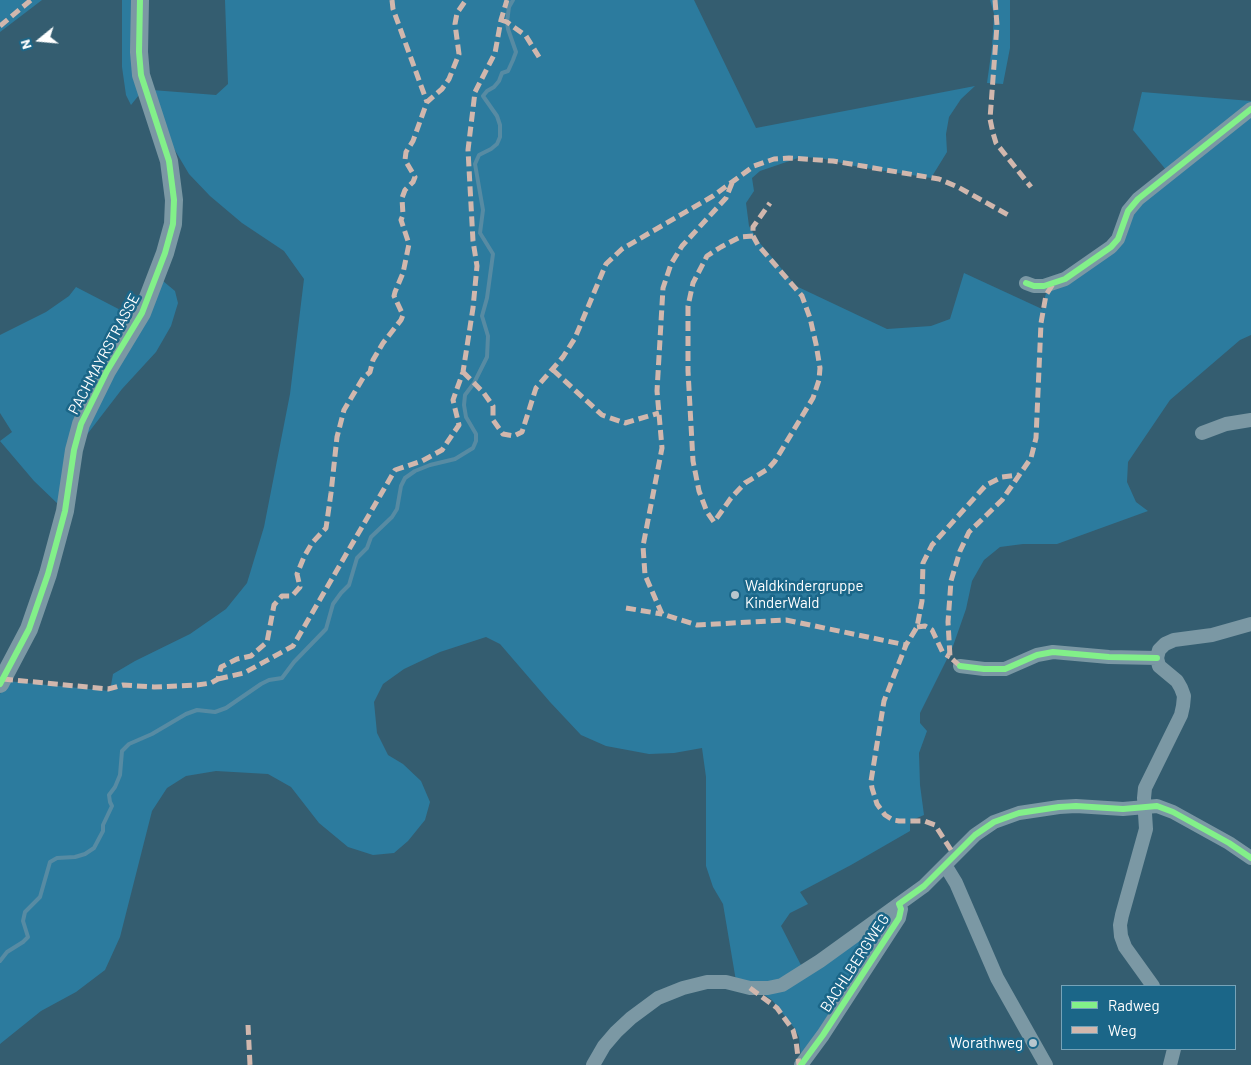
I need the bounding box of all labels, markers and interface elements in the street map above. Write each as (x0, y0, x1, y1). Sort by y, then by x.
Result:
north arrow (15, 15, 65, 65)
text: N (16, 38, 35, 51)
street label: PACHMAYRSTRASSE (64, 290, 144, 418)
place label: Waldkindergruppe KinderWald (745, 577, 864, 612)
marker: Waldkindergruppe KinderWald (729, 589, 741, 601)
street label: BACHLBERGWEG (817, 911, 893, 1015)
legend (1061, 985, 1236, 1050)
text: Radweg (1108, 996, 1160, 1014)
text: Weg (1108, 1021, 1136, 1039)
place label: Worathweg (949, 1034, 1023, 1052)
marker: Worathweg (1027, 1037, 1039, 1049)

